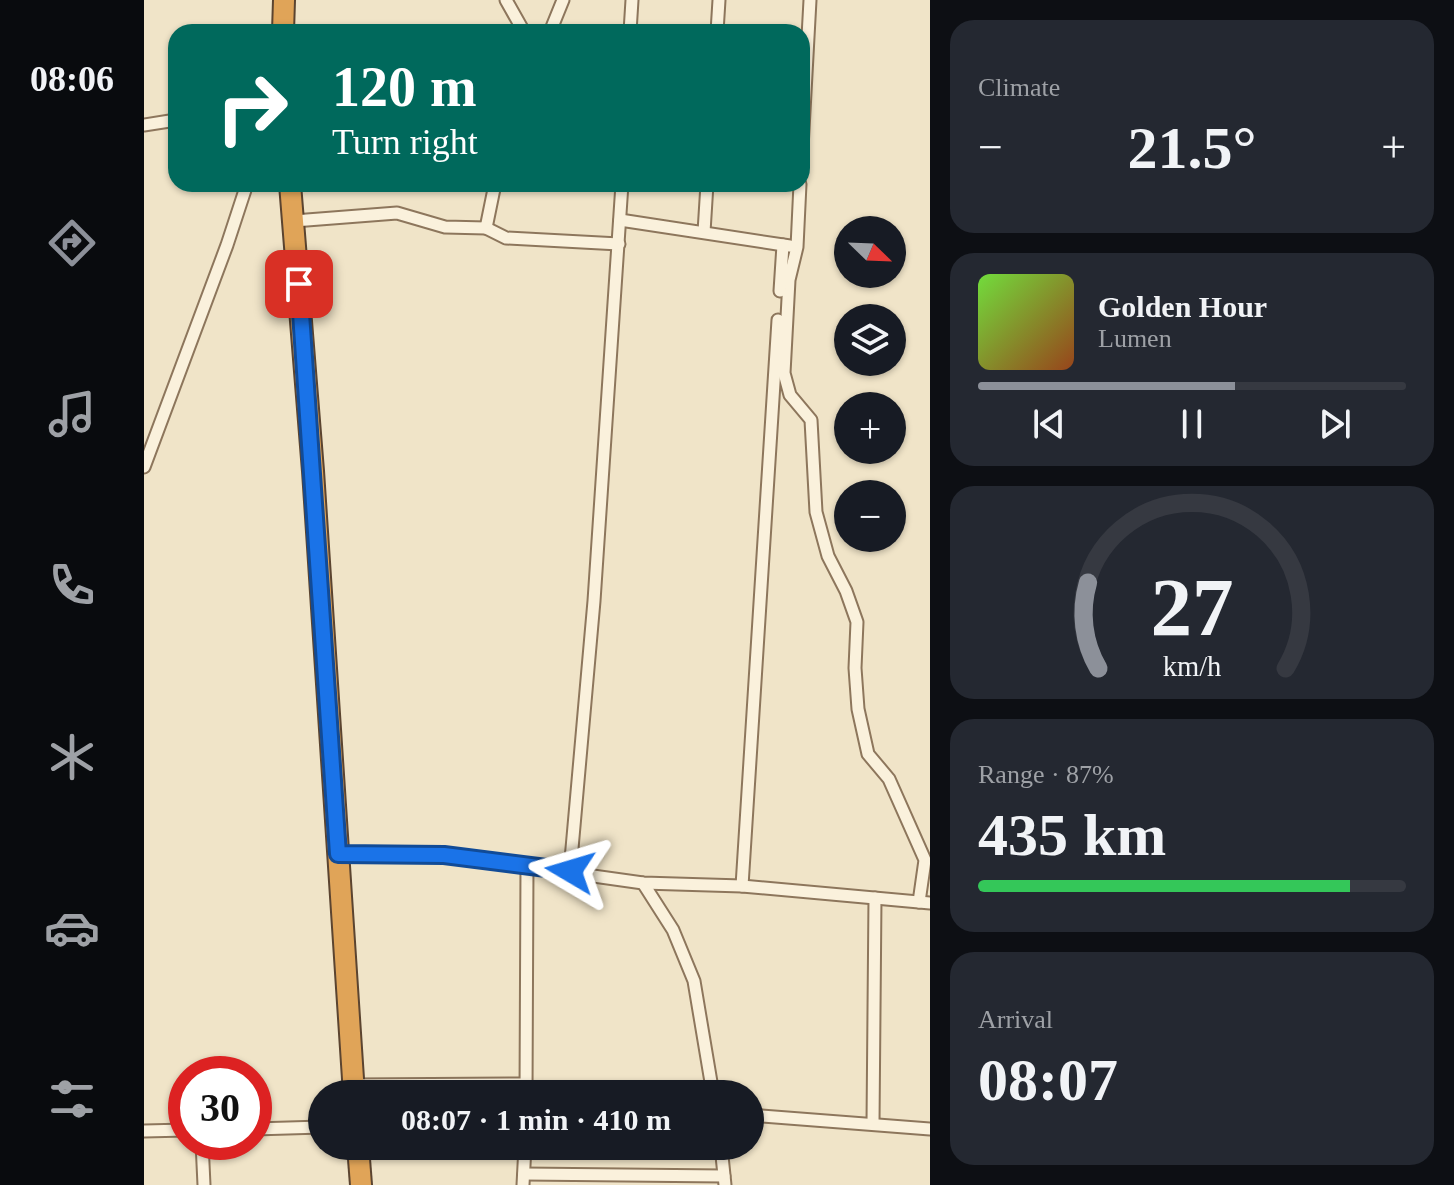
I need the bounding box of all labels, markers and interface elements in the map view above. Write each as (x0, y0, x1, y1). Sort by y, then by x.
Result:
icon: right (200, 56, 304, 160)
text: 120 m (332, 56, 477, 118)
text: 08:06 (30, 59, 114, 99)
text: Climate (978, 73, 1060, 102)
text: 21.5° (1128, 115, 1257, 181)
text: Turn right (332, 122, 478, 162)
text: − (978, 123, 1003, 172)
text: + (1381, 123, 1406, 172)
icon: directions (44, 215, 100, 271)
north arrow (834, 216, 906, 288)
map controls (834, 216, 906, 552)
pin (265, 250, 333, 318)
icon: arrive (277, 262, 321, 306)
text: Golden Hour (1098, 290, 1267, 323)
button: layers (834, 304, 906, 376)
text: Lumen (1098, 324, 1172, 353)
icon: music (44, 386, 100, 442)
button: + (834, 392, 906, 464)
icon: previous (1027, 402, 1071, 446)
icon: pause (1170, 402, 1214, 446)
icon: next (1313, 402, 1357, 446)
button: − (834, 480, 906, 552)
icon: phone (44, 557, 100, 613)
text: 27 (1150, 560, 1234, 652)
text: km/h (1163, 651, 1221, 682)
icon: climate (44, 729, 100, 785)
text: Range · 87% (978, 760, 1114, 789)
text: 435 km (978, 802, 1166, 868)
position arrow (528, 829, 612, 913)
icon: car (44, 900, 100, 956)
text: Arrival (978, 1005, 1053, 1034)
text: 08:07 (978, 1047, 1118, 1113)
speed limit sign: 30 (168, 1056, 272, 1160)
icon: filters (44, 1071, 100, 1127)
text: 08:07 · 1 min · 410 m (401, 1103, 671, 1136)

